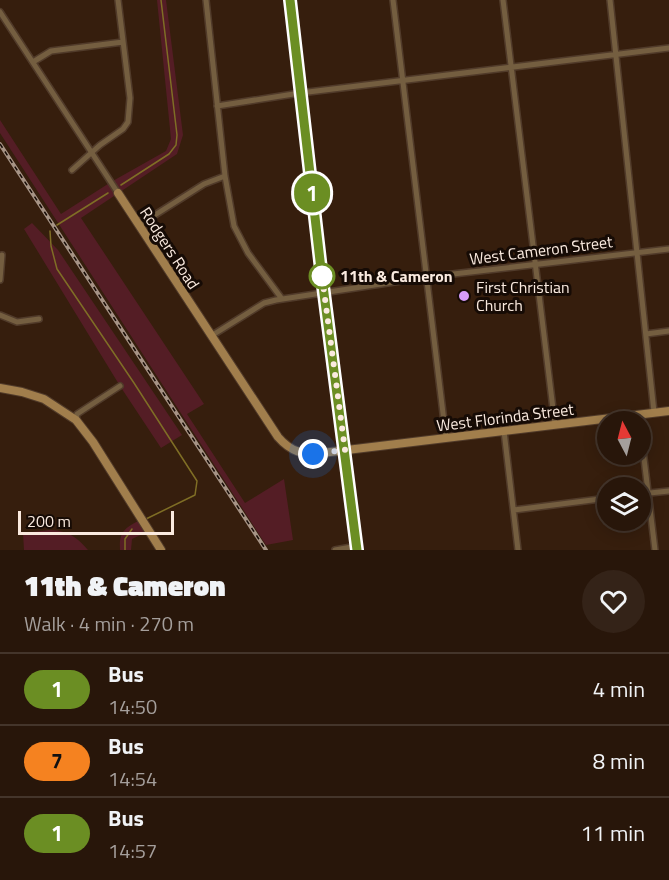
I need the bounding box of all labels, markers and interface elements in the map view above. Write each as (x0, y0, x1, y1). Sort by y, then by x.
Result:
line badge: 1 (292, 174, 332, 212)
text: 1 (306, 177, 318, 209)
street label: Rodgers Road (134, 202, 206, 294)
street label: West Cameron Street (468, 229, 614, 271)
marker: 11th & Cameron (309, 263, 335, 289)
place label: 11th & Cameron (340, 264, 453, 288)
place label: First Christian Church (476, 275, 570, 317)
marker: First Christian Church (457, 289, 471, 303)
street label: West Florinda Street (435, 397, 575, 437)
north arrow (597, 411, 651, 465)
map controls (597, 411, 651, 531)
your location (298, 439, 328, 469)
button: layers (597, 477, 651, 531)
scale bar (18, 508, 174, 536)
text: 200 m (27, 509, 71, 533)
text: 11th & Cameron (24, 564, 225, 607)
button: heart (582, 570, 645, 633)
text: Walk · 4 min · 270 m (24, 608, 194, 639)
text: Bus (108, 657, 144, 691)
text: 4 min (593, 672, 645, 706)
text: 1 (51, 673, 63, 705)
text: 14:50 (108, 691, 157, 722)
text: Bus (108, 729, 144, 763)
text: 8 min (593, 744, 645, 778)
text: 7 (51, 745, 63, 777)
text: 14:54 (108, 763, 157, 794)
text: Bus (108, 801, 144, 835)
text: 11 min (580, 816, 645, 850)
text: 1 (51, 817, 63, 849)
text: 14:57 (108, 835, 157, 866)

